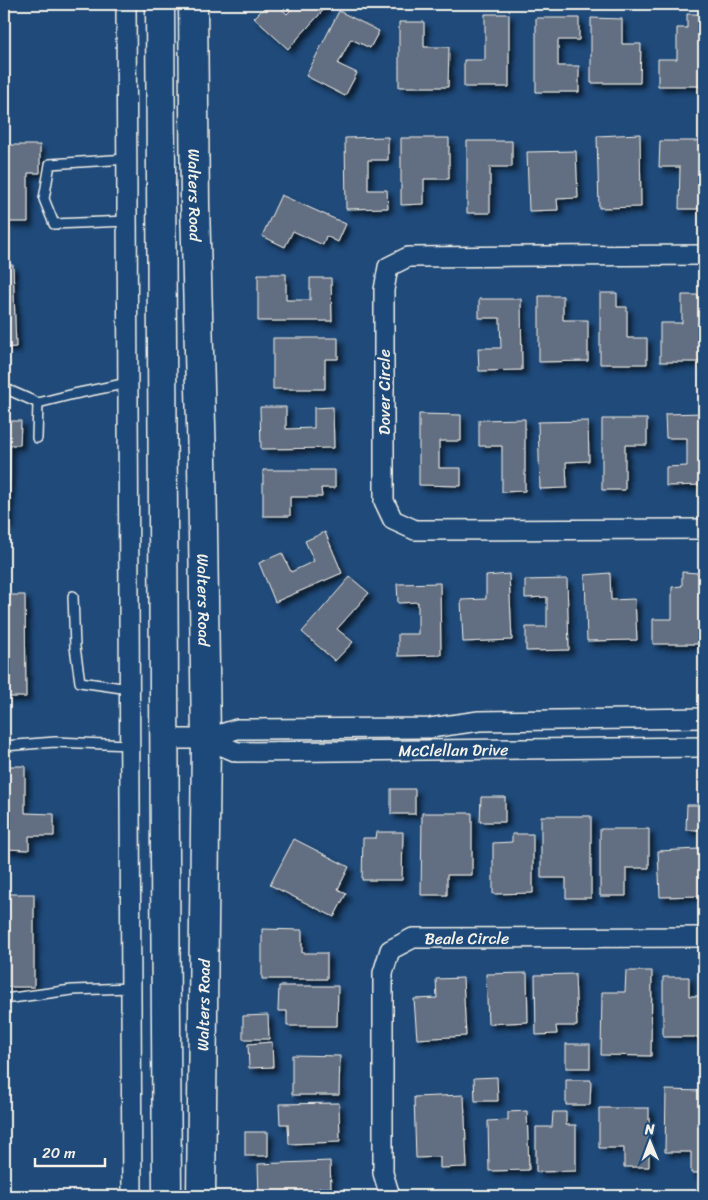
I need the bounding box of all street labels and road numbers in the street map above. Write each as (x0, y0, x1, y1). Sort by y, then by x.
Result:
street label: Walters Road (179, 149, 210, 243)
street label: Dover Circle (370, 349, 399, 435)
street label: Walters Road (188, 553, 219, 648)
street label: McClellan Drive (398, 735, 509, 765)
street label: Beale Circle (425, 924, 509, 953)
street label: Walters Road (188, 957, 219, 1051)

